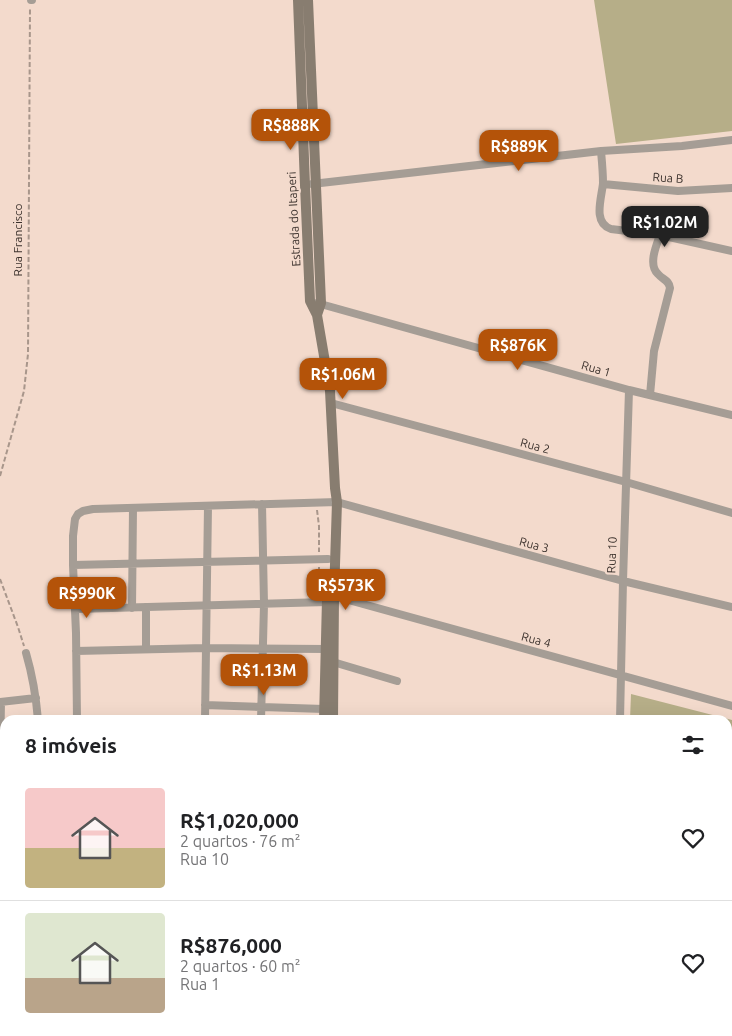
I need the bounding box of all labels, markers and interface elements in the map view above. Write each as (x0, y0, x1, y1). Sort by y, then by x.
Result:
pin: R$888K (250, 108, 332, 151)
text: R$888K (262, 116, 320, 134)
pin: R$889K (478, 130, 560, 172)
text: R$889K (490, 137, 548, 155)
street label: Rua B (652, 170, 684, 185)
street label: Estrada do Itaperi (285, 171, 302, 267)
street label: Rua Francisco (11, 203, 24, 277)
pin: R$1.02M (619, 206, 711, 248)
text: R$1.02M (633, 213, 697, 231)
pin: R$876K (477, 328, 559, 371)
text: R$876K (489, 336, 547, 354)
pin: R$1.06M (297, 358, 389, 400)
street label: Rua 1 (580, 358, 612, 379)
text: R$1.06M (311, 365, 375, 383)
street label: Rua 2 (519, 435, 551, 456)
street label: Rua 3 (518, 534, 550, 555)
street label: Rua 10 (604, 536, 619, 574)
pin: R$573K (305, 568, 387, 611)
pin: R$990K (46, 576, 128, 619)
text: R$573K (317, 576, 375, 594)
text: R$990K (58, 584, 116, 602)
street label: Rua 4 (520, 629, 553, 650)
pin: R$1.13M (218, 654, 310, 696)
text: R$1.13M (232, 661, 296, 679)
icon: filters (679, 731, 707, 759)
text: 8 imóveis (25, 733, 117, 757)
icon: home (65, 808, 125, 868)
text: R$1,020,000 (180, 808, 299, 832)
icon: heart (679, 824, 707, 852)
text: 2 quartos · 76 m² (180, 832, 301, 850)
text: Rua 10 (180, 850, 229, 868)
icon: home (65, 933, 125, 993)
text: R$876,000 (180, 933, 282, 957)
icon: heart (679, 949, 707, 977)
text: 2 quartos · 60 m² (180, 957, 301, 975)
text: Rua 1 (180, 975, 220, 993)

